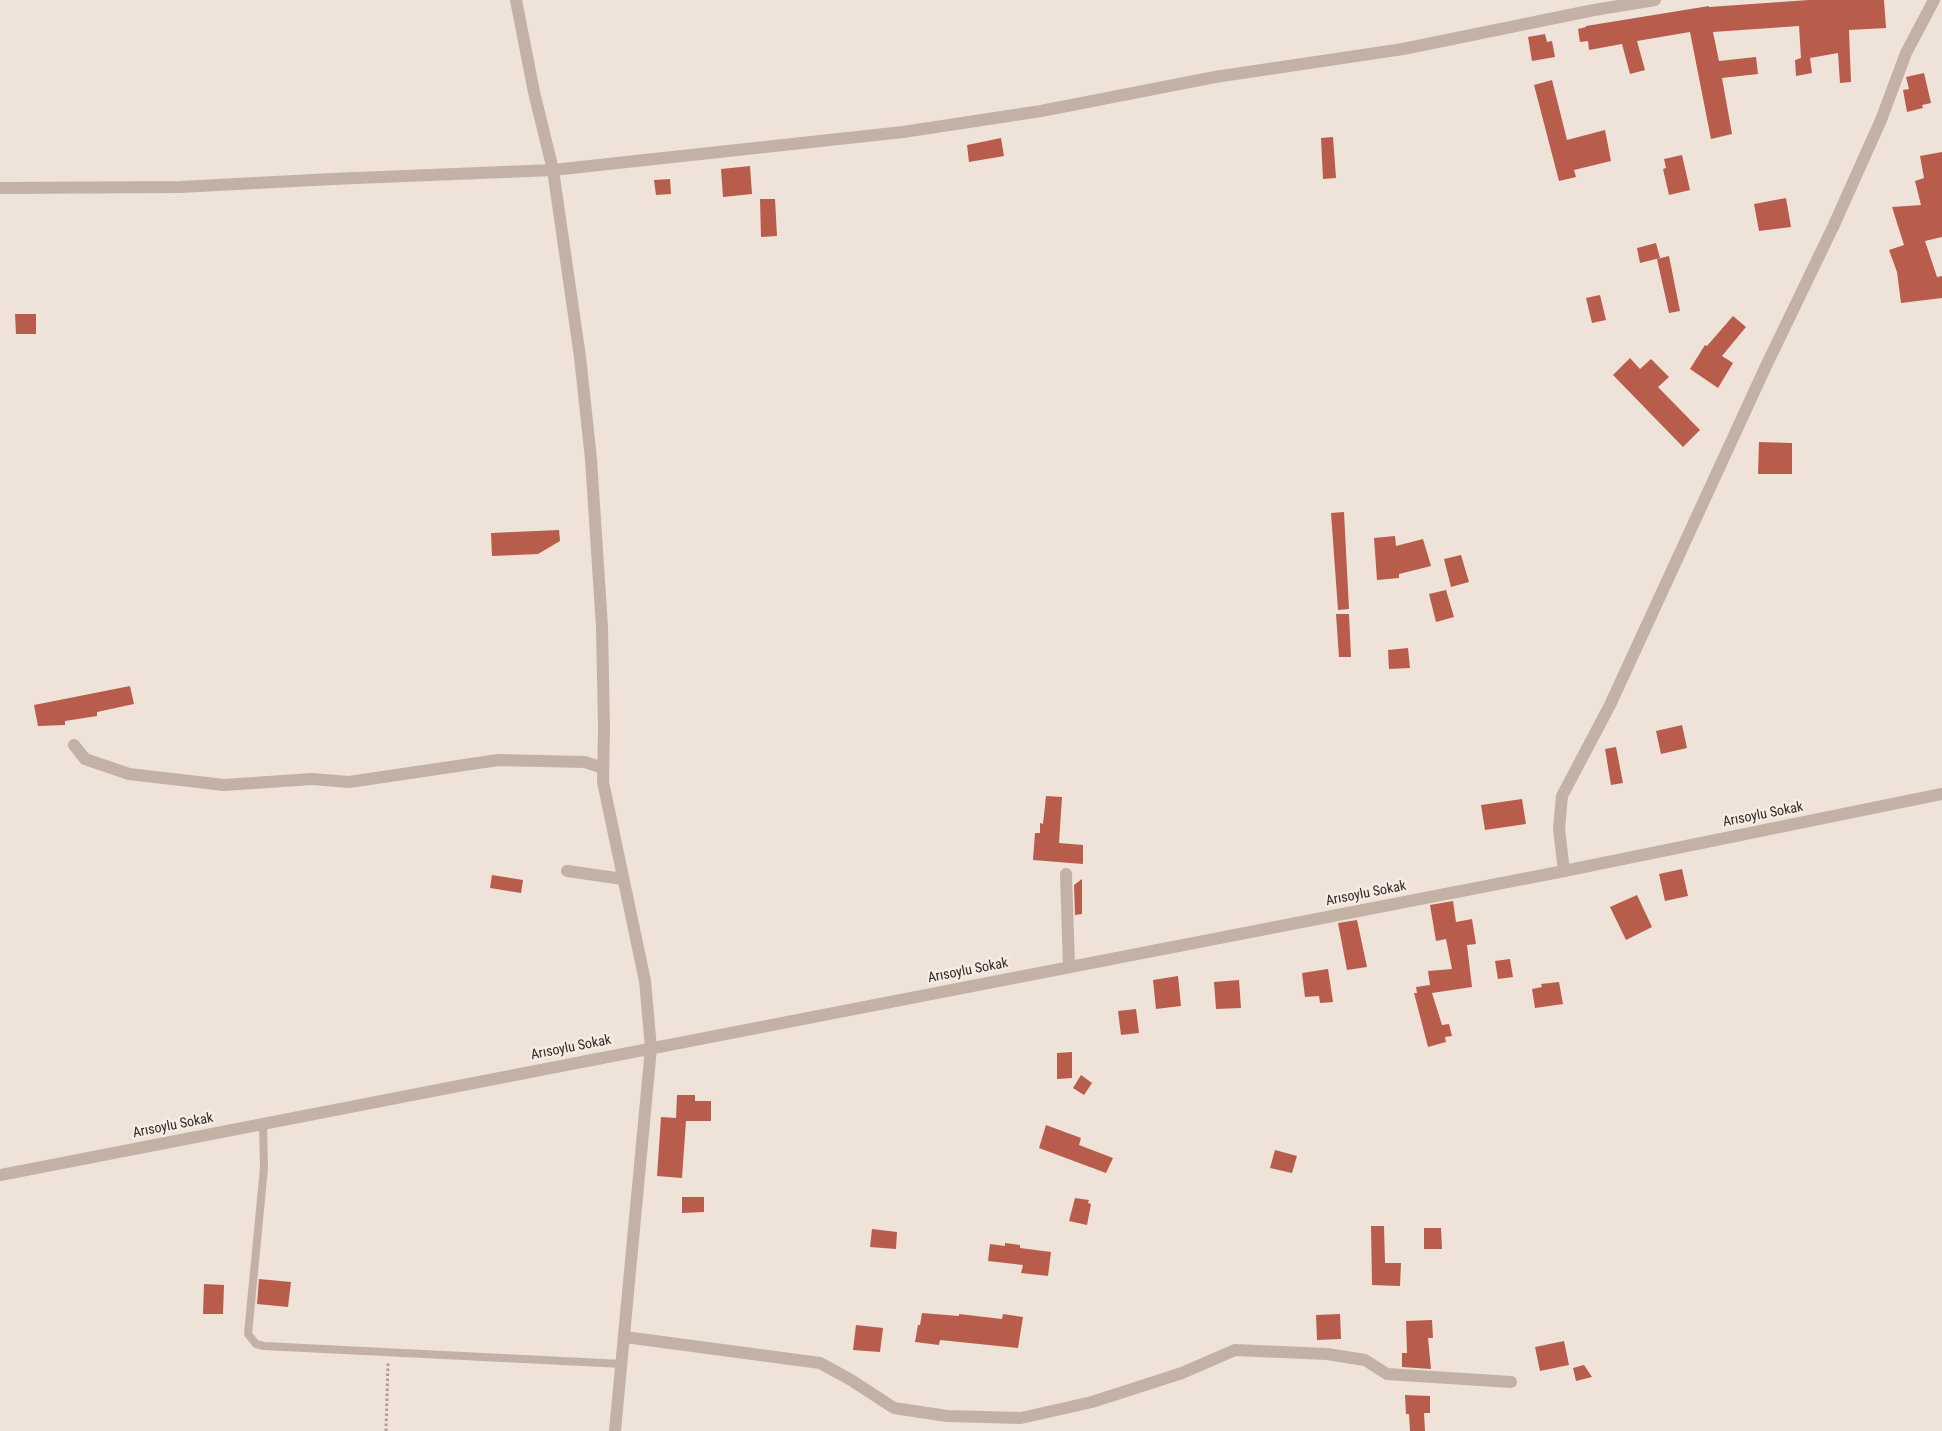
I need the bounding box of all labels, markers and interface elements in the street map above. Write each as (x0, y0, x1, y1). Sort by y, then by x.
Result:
street label: Arısoylu Sokak (1721, 799, 1805, 831)
street label: Arısoylu Sokak (1324, 878, 1408, 910)
street label: Arısoylu Sokak (926, 955, 1010, 987)
street label: Arısoylu Sokak (529, 1032, 613, 1064)
street label: Arısoylu Sokak (131, 1110, 215, 1142)

